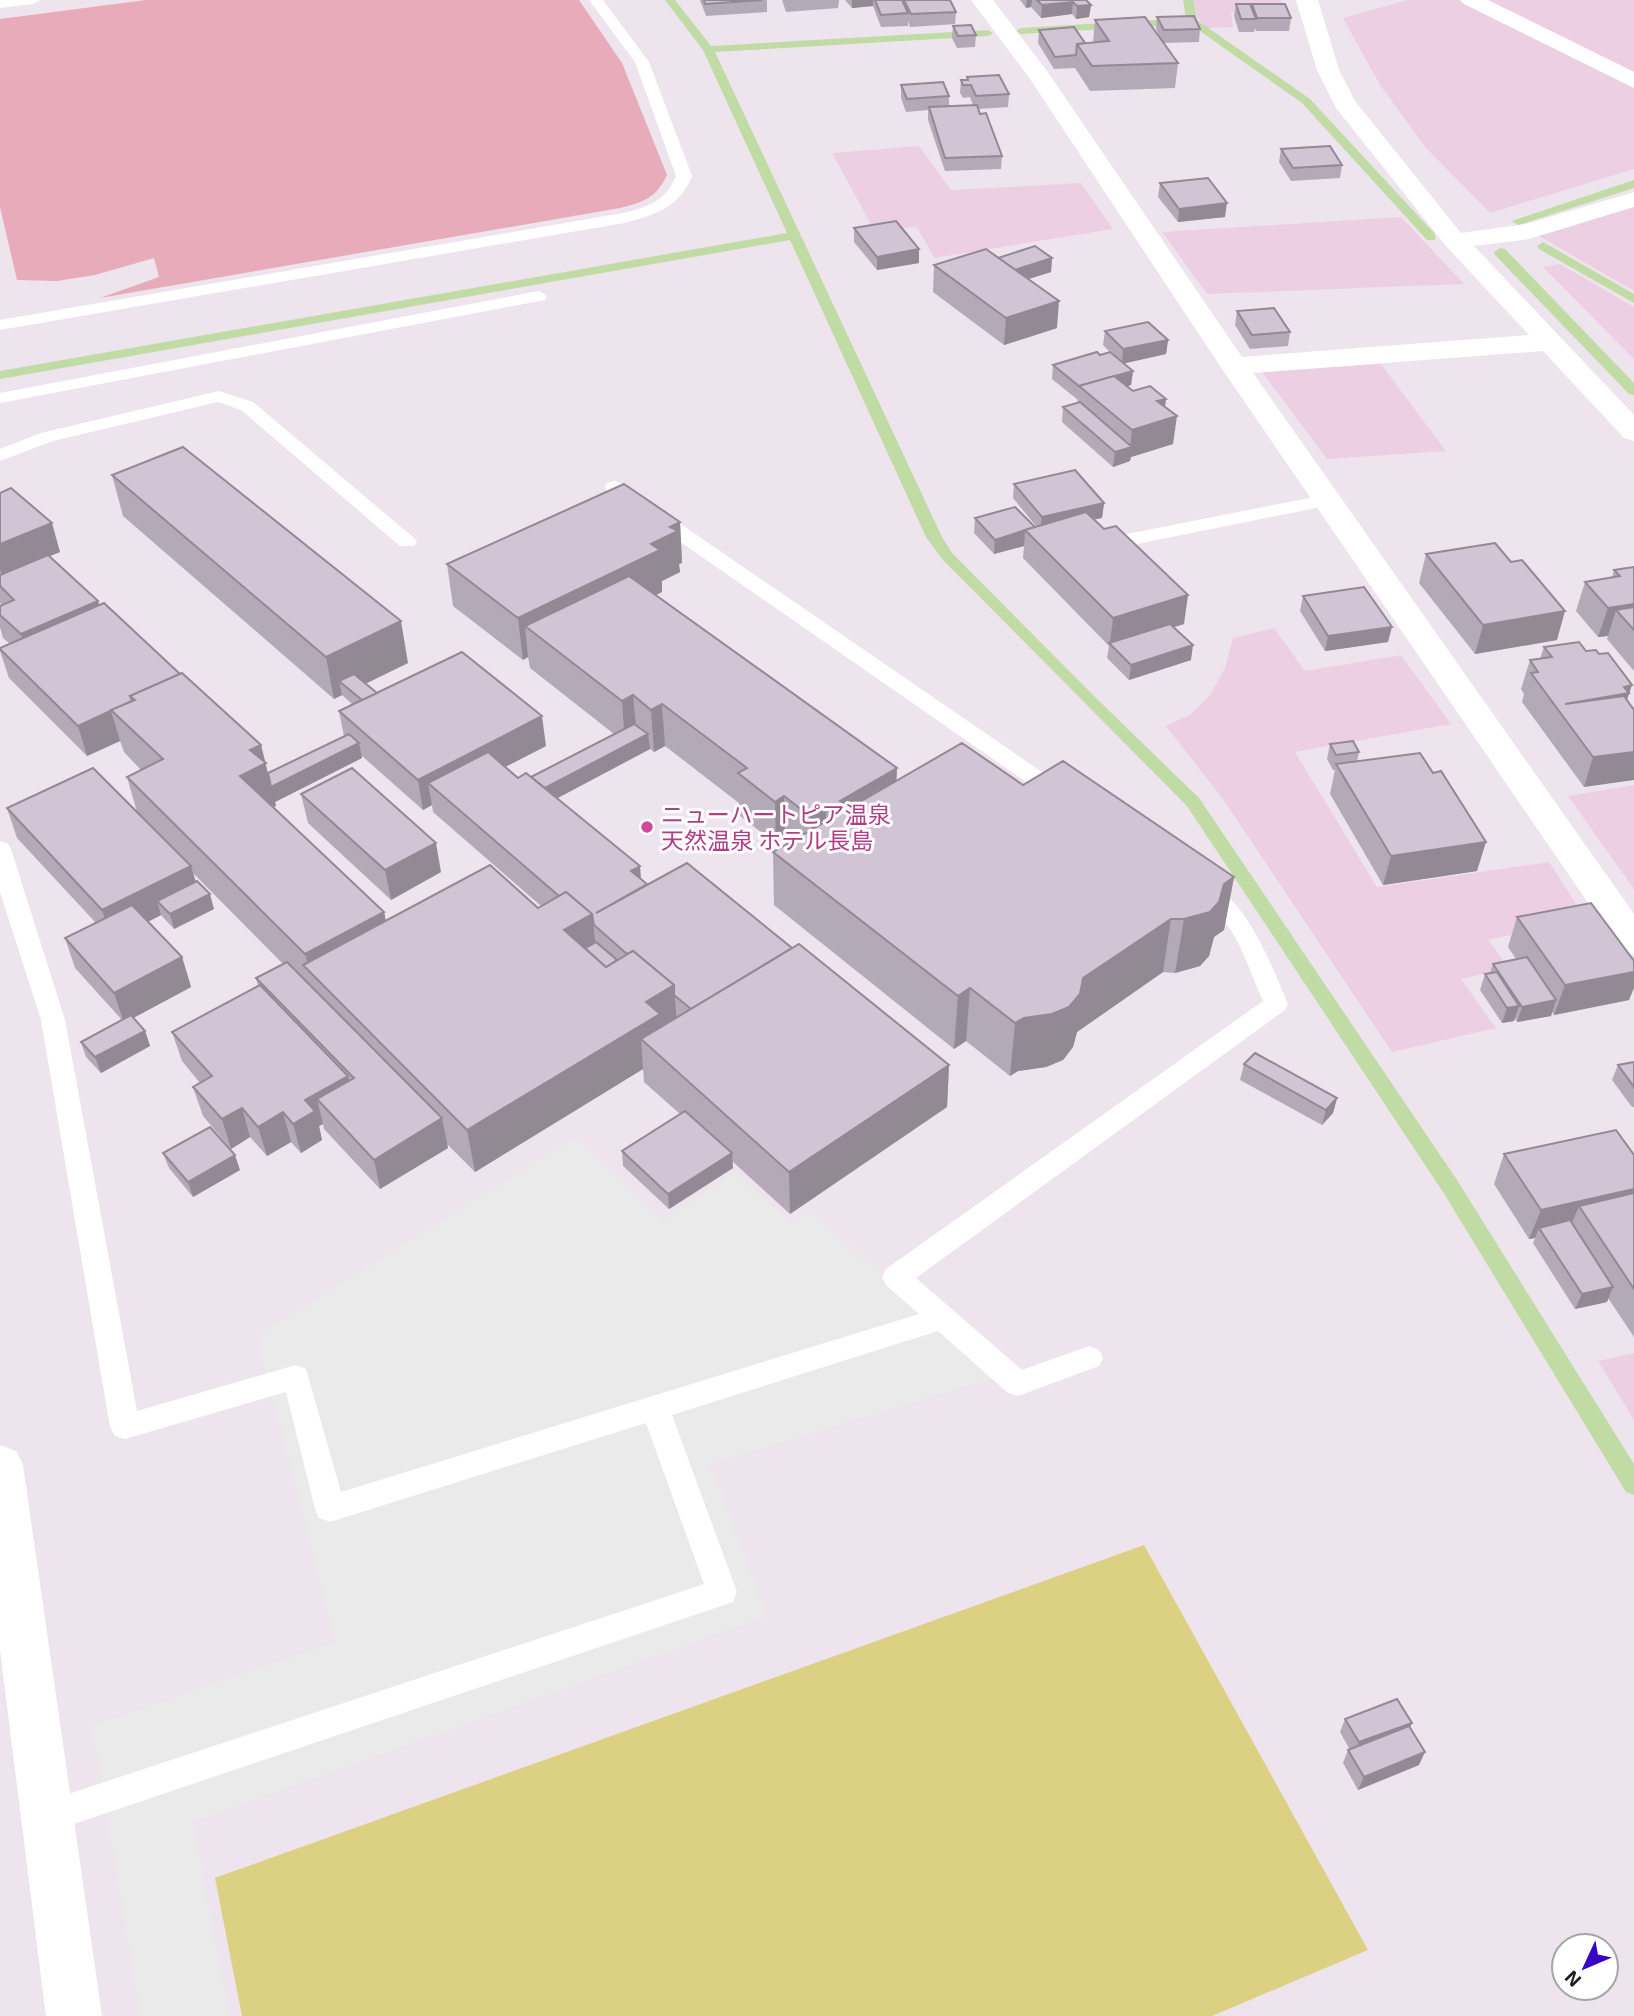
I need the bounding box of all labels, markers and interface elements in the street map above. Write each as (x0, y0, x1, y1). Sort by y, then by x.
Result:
place label: ニューハートピア温泉 天然温泉 ホテル長島 (661, 800, 891, 854)
marker: ニューハートピア温泉 天然温泉 ホテル長島 (639, 819, 655, 835)
north arrow (1550, 1932, 1620, 2002)
text: N (1559, 1966, 1585, 1992)

